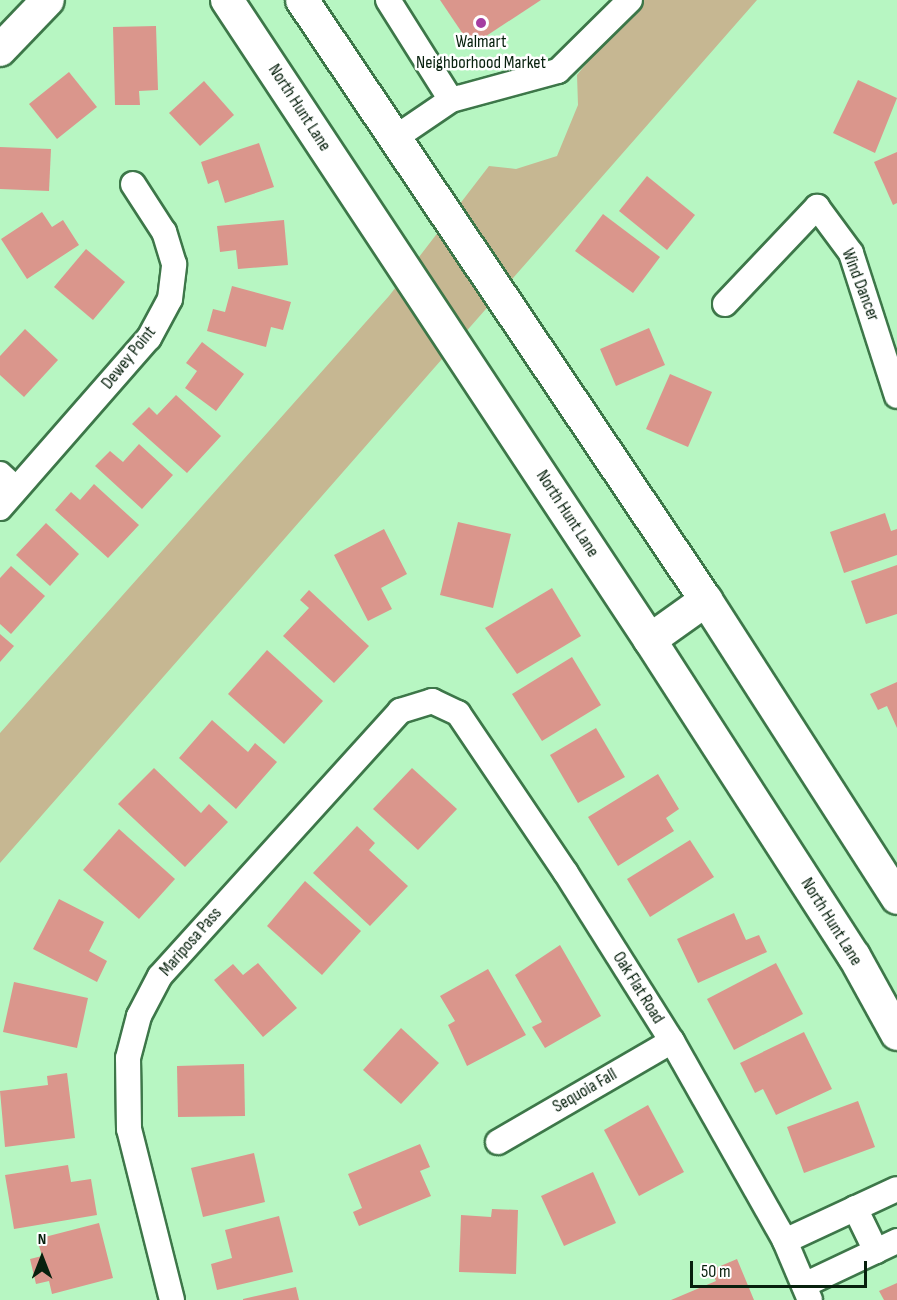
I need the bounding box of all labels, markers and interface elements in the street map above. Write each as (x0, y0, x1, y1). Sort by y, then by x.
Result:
marker: Walmart Neighborhood Market (474, 16, 488, 30)
place label: Walmart Neighborhood Market (416, 32, 546, 74)
street label: North Hunt Lane (263, 60, 335, 156)
street label: Wind Dancer (836, 246, 884, 324)
street label: Dewey Point (97, 322, 161, 394)
street label: North Hunt Lane (531, 466, 603, 562)
street label: North Hunt Lane (795, 874, 867, 970)
street label: Mariposa Pass (155, 903, 227, 981)
street label: Oak Flat Road (607, 948, 669, 1028)
street label: Sequoia Fall (549, 1064, 621, 1118)
north arrow (12, 1228, 72, 1288)
text: N (38, 1230, 46, 1249)
scale bar (693, 1249, 870, 1287)
text: 50 m (701, 1261, 731, 1282)

